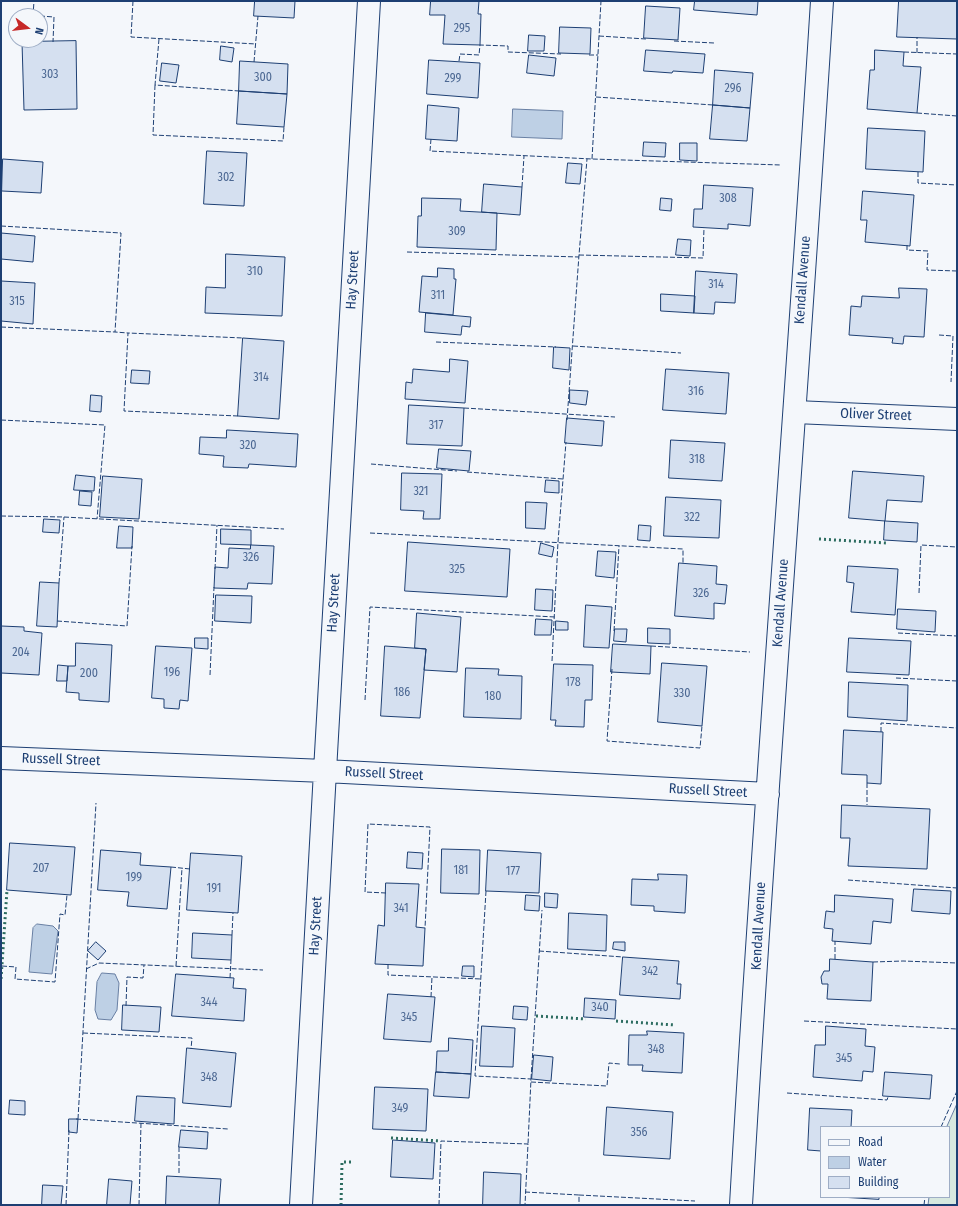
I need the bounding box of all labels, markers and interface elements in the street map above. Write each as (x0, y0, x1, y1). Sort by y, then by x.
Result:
north arrow (8, 8, 48, 48)
house number: 295 (454, 22, 470, 36)
text: N (32, 26, 46, 36)
house number: 303 (42, 68, 58, 82)
house number: 300 (254, 71, 272, 85)
house number: 299 (445, 72, 461, 86)
house number: 296 (725, 82, 741, 96)
house number: 302 (218, 171, 234, 185)
house number: 308 (719, 192, 737, 206)
house number: 309 (448, 225, 466, 239)
street label: Kendall Avenue (792, 235, 814, 325)
street label: Hay Street (343, 250, 363, 310)
house number: 310 (247, 265, 263, 279)
house number: 314 (708, 278, 724, 292)
house number: 311 (431, 289, 445, 303)
house number: 315 (9, 295, 25, 309)
house number: 314 (253, 371, 269, 385)
house number: 316 (688, 385, 704, 399)
street label: Oliver Street (840, 405, 912, 425)
house number: 317 (429, 419, 443, 433)
house number: 320 (240, 439, 256, 453)
house number: 318 (689, 453, 705, 467)
house number: 321 (413, 485, 429, 499)
house number: 322 (684, 511, 700, 525)
house number: 326 (243, 551, 259, 565)
street label: Kendall Avenue (770, 558, 792, 648)
house number: 325 (449, 563, 465, 577)
street label: Hay Street (324, 573, 344, 633)
house number: 326 (693, 587, 709, 601)
house number: 204 (12, 646, 30, 660)
house number: 196 (164, 666, 180, 680)
house number: 200 (80, 667, 98, 681)
house number: 178 (565, 676, 581, 690)
house number: 186 (394, 686, 410, 700)
house number: 330 (673, 687, 691, 701)
house number: 180 (485, 690, 501, 704)
street label: Russell Street (21, 750, 101, 770)
street label: Russell Street (344, 764, 424, 784)
street label: Russell Street (668, 781, 748, 801)
house number: 207 (33, 862, 49, 876)
house number: 181 (453, 864, 469, 878)
house number: 177 (506, 865, 520, 879)
house number: 199 (126, 871, 142, 885)
street label: Kendall Avenue (748, 881, 770, 971)
house number: 191 (207, 882, 221, 896)
street label: Hay Street (306, 896, 326, 956)
house number: 341 (393, 902, 409, 916)
house number: 342 (642, 965, 658, 979)
house number: 344 (201, 996, 217, 1010)
house number: 340 (591, 1001, 609, 1015)
house number: 345 (401, 1011, 417, 1025)
house number: 348 (647, 1043, 665, 1057)
house number: 345 (836, 1052, 852, 1066)
house number: 348 (200, 1071, 218, 1085)
house number: 349 (392, 1102, 408, 1116)
house number: 356 (631, 1126, 647, 1140)
legend (820, 1126, 950, 1198)
text: Road (858, 1135, 883, 1149)
text: Water (858, 1155, 886, 1169)
text: Building (858, 1175, 898, 1189)

